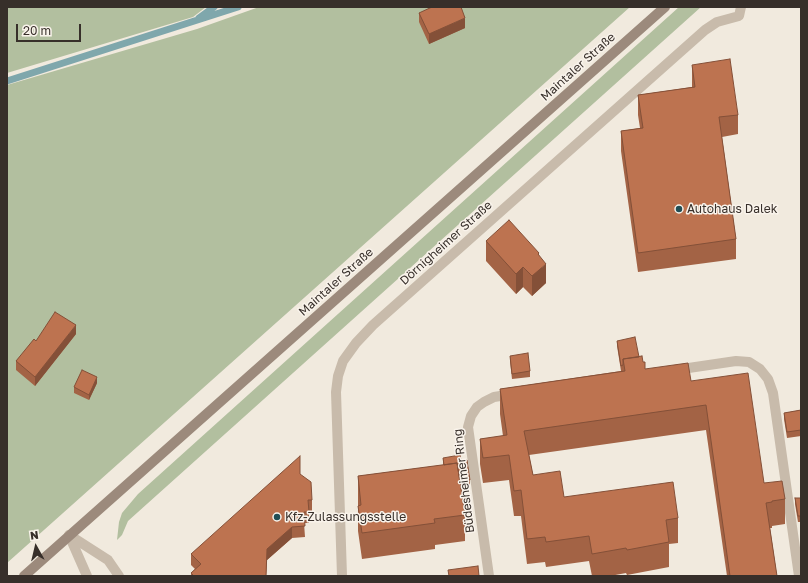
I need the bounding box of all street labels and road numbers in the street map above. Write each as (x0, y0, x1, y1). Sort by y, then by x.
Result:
street label: Maintaler Straße (538, 30, 618, 104)
street label: Dörnigheimer Straße (397, 198, 495, 288)
street label: Maintaler Straße (296, 245, 376, 319)
street label: Büdesheimer Ring (450, 428, 478, 534)

